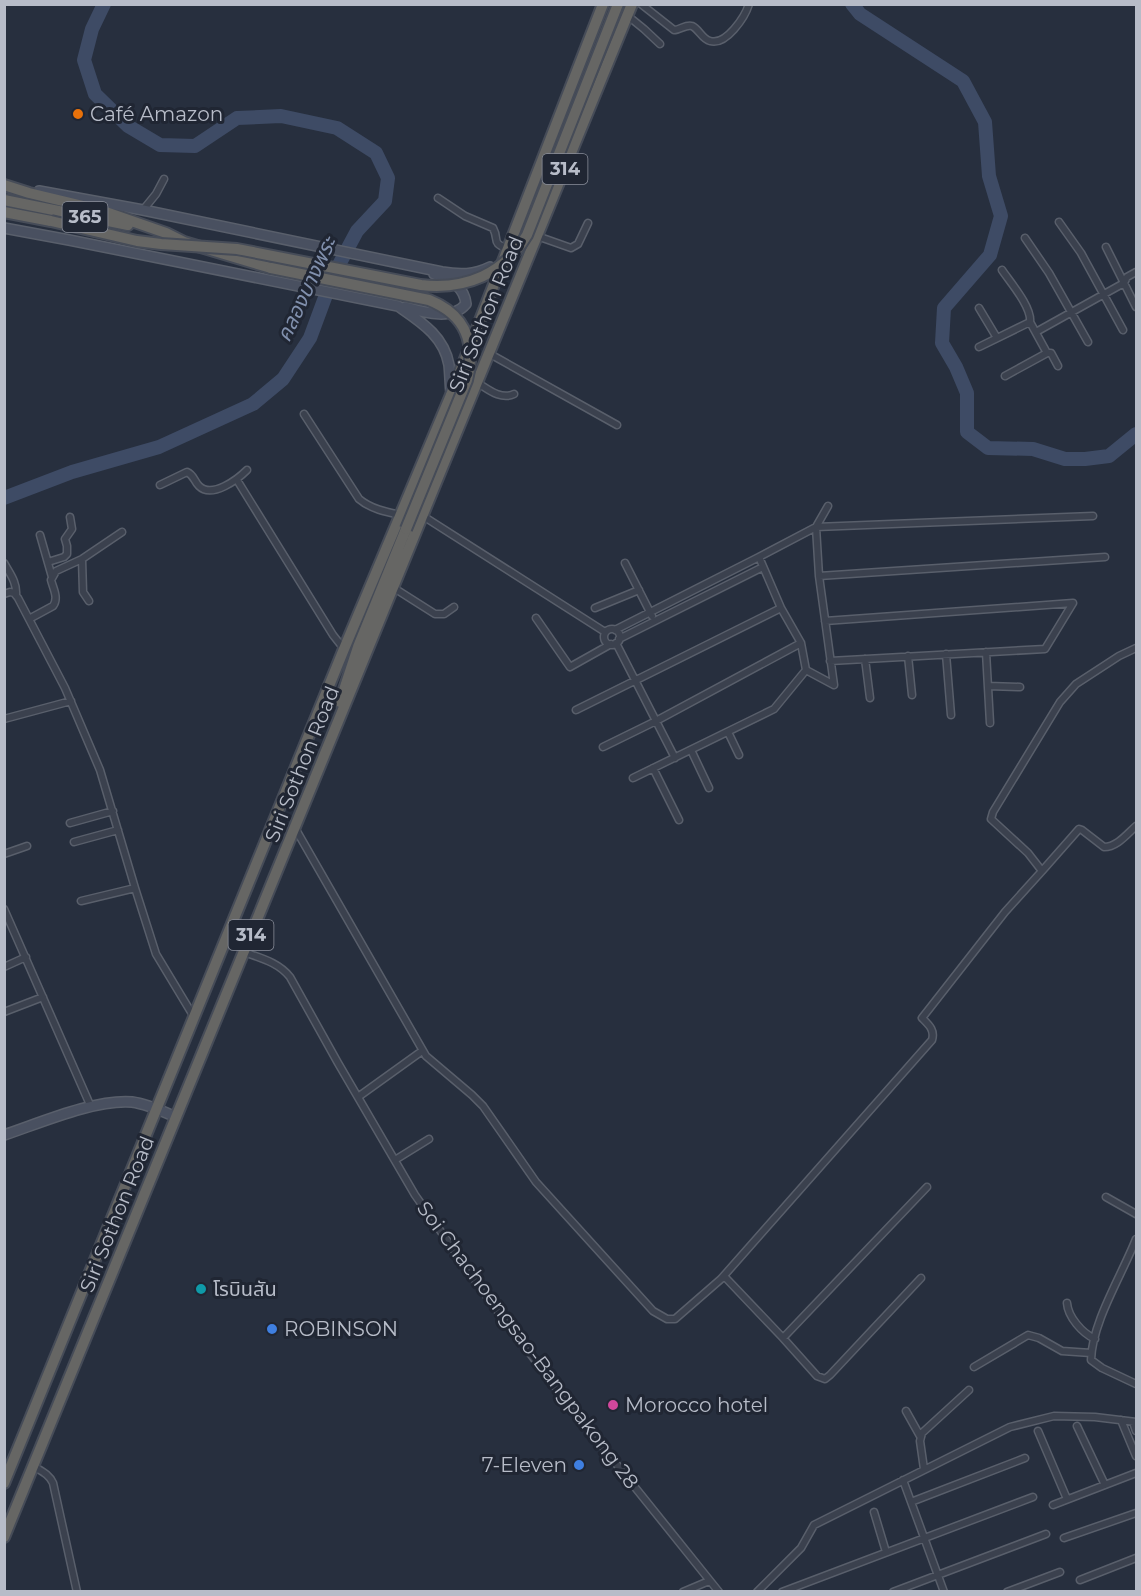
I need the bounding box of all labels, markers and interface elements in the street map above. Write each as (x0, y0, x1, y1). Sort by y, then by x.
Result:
place label: Café Amazon (90, 102, 223, 126)
marker: Café Amazon (71, 107, 85, 121)
road number: 314 (542, 154, 588, 184)
road number: 365 (62, 202, 107, 232)
water label: คลองบางพระ (271, 231, 342, 345)
street label: Siri Sothon Road (444, 232, 528, 396)
street label: Siri Sothon Road (260, 682, 344, 846)
road number: 314 (228, 920, 274, 950)
street label: Siri Sothon Road (75, 1132, 159, 1296)
street label: Soi Chachoengsao-Bangpakong 28 (412, 1197, 644, 1493)
place label: โรบินสัน (213, 1277, 277, 1301)
marker: โรบินสัน (194, 1282, 208, 1296)
place label: ROBINSON (284, 1317, 398, 1341)
marker: ROBINSON (265, 1322, 279, 1336)
place label: Morocco hotel (625, 1393, 768, 1417)
marker: Morocco hotel (606, 1398, 620, 1412)
place label: 7-Eleven (482, 1453, 567, 1477)
marker: 7-Eleven (572, 1458, 586, 1472)

